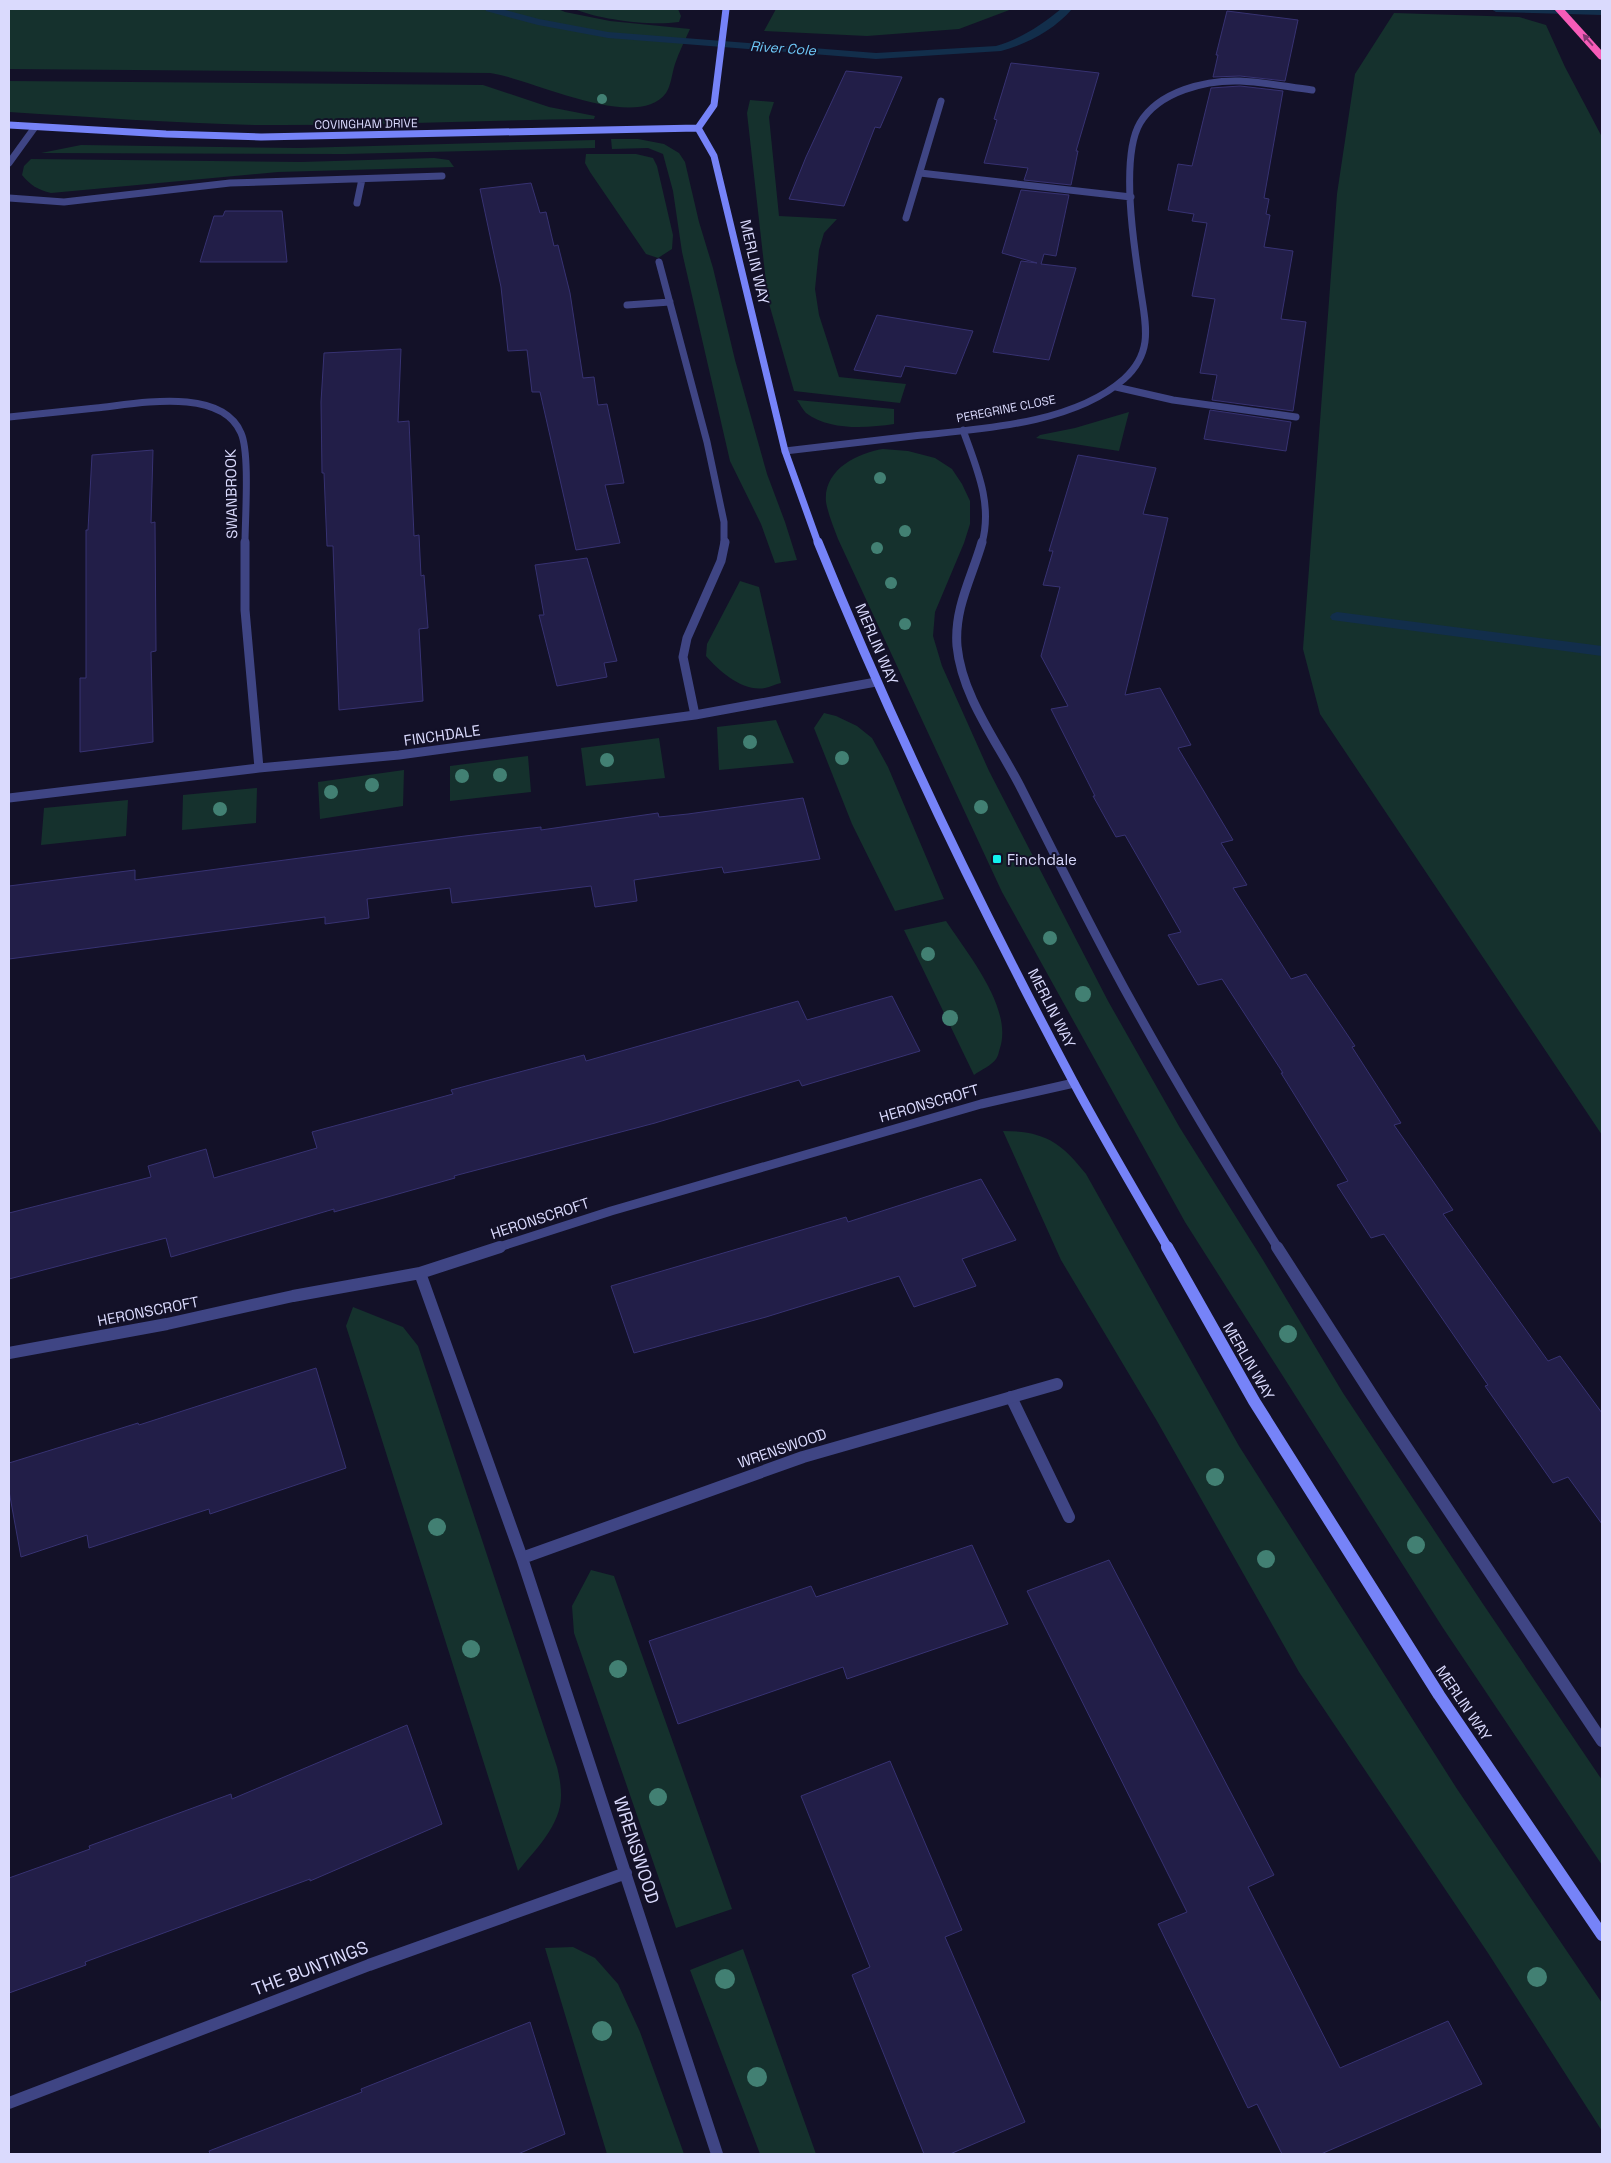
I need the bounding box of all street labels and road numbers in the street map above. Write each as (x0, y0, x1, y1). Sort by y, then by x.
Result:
street label: COVINGHAM DRIVE (314, 115, 418, 133)
street label: MERLIN WAY (736, 218, 774, 306)
street label: PEREGRINE CLOSE (955, 391, 1057, 426)
street label: SWANBROOK (221, 449, 241, 539)
street label: MERLIN WAY (851, 600, 903, 688)
street label: FINCHDALE (403, 720, 481, 750)
street label: MERLIN WAY (1024, 965, 1080, 1051)
street label: HERONSCROFT (877, 1080, 981, 1126)
street label: HERONSCROFT (488, 1193, 592, 1243)
street label: HERONSCROFT (96, 1292, 201, 1330)
street label: MERLIN WAY (1219, 1319, 1279, 1403)
street label: WRENSWOOD (735, 1424, 829, 1472)
street label: MERLIN WAY (1432, 1662, 1496, 1744)
street label: WRENSWOOD (609, 1793, 665, 1907)
street label: THE BUNTINGS (249, 1935, 371, 2001)

